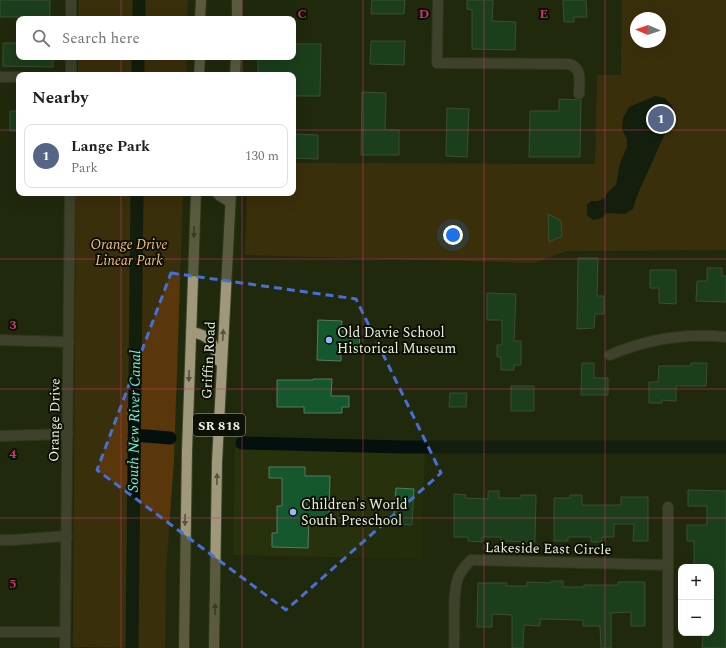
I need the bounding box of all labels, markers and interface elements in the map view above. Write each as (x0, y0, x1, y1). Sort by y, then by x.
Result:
text: C (297, 4, 307, 24)
text: D (419, 4, 429, 24)
text: E (540, 4, 549, 24)
north arrow (630, 12, 666, 48)
search box (16, 16, 296, 60)
icon: search (30, 27, 52, 49)
text: Search here (62, 27, 140, 50)
text: Nearby (32, 85, 88, 111)
pin: 1 (648, 104, 674, 134)
text: Lange Park (71, 135, 150, 158)
text: 1 (42, 146, 50, 166)
text: 130 m (245, 146, 279, 166)
text: Park (71, 158, 98, 178)
your location (443, 225, 463, 245)
one-way arrow (191, 226, 198, 238)
park label: Orange Drive Linear Park (91, 234, 167, 271)
text: 3 (9, 315, 17, 335)
street label: Griffin Road (196, 320, 221, 399)
place label: Old Davie School Historical Museum (337, 322, 456, 359)
one-way arrow (220, 329, 227, 341)
marker: Old Davie School Historical Museum (324, 335, 334, 345)
water label: South New River Canal (122, 350, 147, 492)
one-way arrow (186, 370, 193, 382)
street label: Orange Drive (43, 378, 66, 462)
road number: SR 818 (193, 414, 245, 436)
text: 4 (9, 444, 17, 464)
one-way arrow (213, 473, 220, 485)
place label: Children's World South Preschool (301, 494, 408, 531)
marker: Children's World South Preschool (288, 507, 298, 517)
one-way arrow (182, 514, 188, 527)
street label: Lakeside East Circle (485, 537, 612, 560)
map controls (678, 564, 714, 636)
button: + (678, 564, 714, 600)
text: 5 (9, 574, 17, 594)
button: − (678, 600, 714, 636)
one-way arrow (212, 602, 218, 615)

